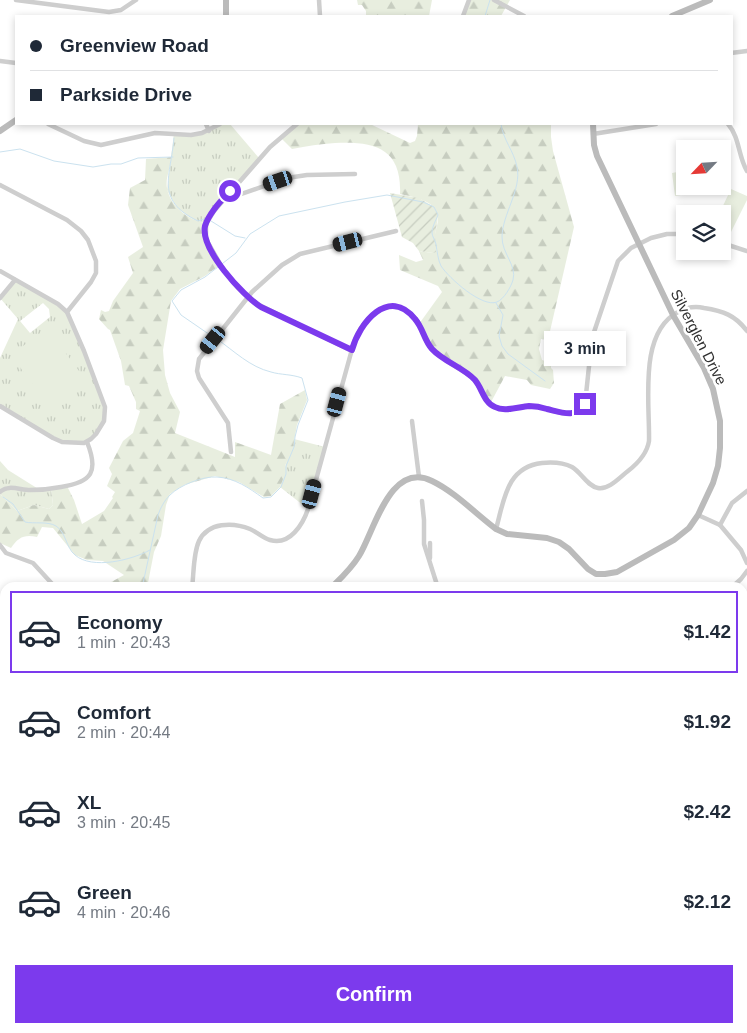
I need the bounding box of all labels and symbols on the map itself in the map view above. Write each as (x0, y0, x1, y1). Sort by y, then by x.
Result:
north arrow (676, 140, 731, 195)
car (261, 169, 294, 193)
route start (219, 180, 241, 202)
car (331, 231, 364, 253)
street label: Silverglen Drive (668, 286, 730, 388)
car (197, 324, 228, 356)
callout: 3 min (544, 332, 626, 366)
car (325, 386, 348, 418)
route end (574, 393, 596, 415)
car (300, 478, 323, 510)

